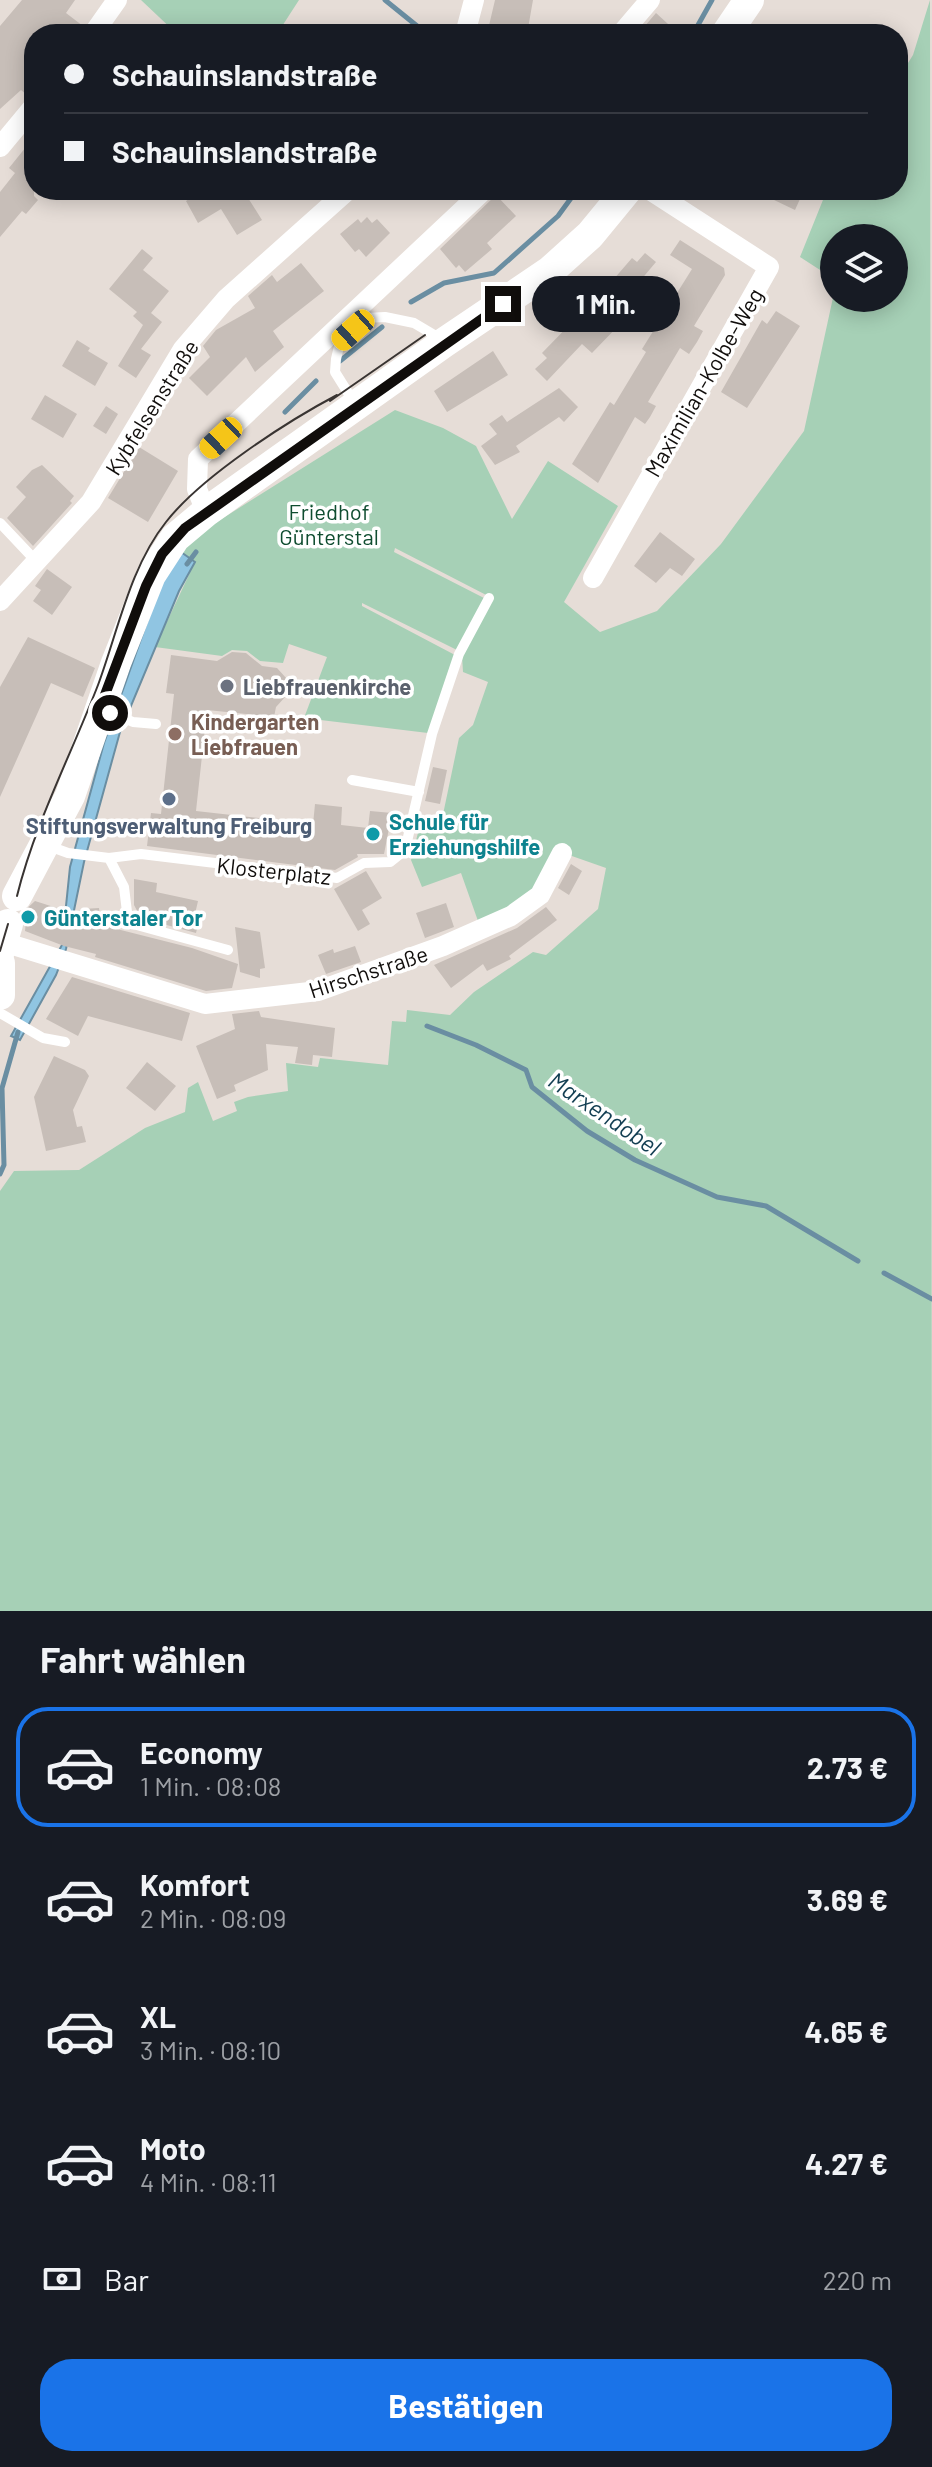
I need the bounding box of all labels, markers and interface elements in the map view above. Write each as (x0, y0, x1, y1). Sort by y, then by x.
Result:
text: Schauinslandstraße (112, 56, 377, 92)
text: Schauinslandstraße (112, 133, 377, 169)
map controls (820, 224, 908, 312)
button: layers (820, 224, 908, 312)
callout: 1 Min. (531, 276, 679, 332)
street label: Maximilian-Kolbe-Weg (638, 283, 768, 481)
route end (485, 286, 521, 322)
text: 1 Min. (576, 288, 636, 319)
car (327, 305, 379, 355)
street label: Kybfelsenstraße (99, 335, 203, 479)
car (195, 413, 247, 463)
park label: Friedhof Günterstal (279, 498, 379, 549)
place label: Liebfrauenkirche (243, 673, 411, 699)
marker: Liebfrauenkirche (218, 677, 236, 695)
route start (92, 695, 128, 731)
place label: Kindergarten Liebfrauen (191, 708, 319, 759)
marker: Kindergarten Liebfrauen (166, 725, 184, 743)
marker: Stiftungsverwaltung Freiburg (160, 790, 178, 808)
place label: Schule für Erziehungshilfe (389, 808, 540, 859)
place label: Stiftungsverwaltung Freiburg (26, 812, 312, 838)
marker: Schule für Erziehungshilfe (364, 825, 382, 843)
street label: Klosterplatz (216, 851, 332, 889)
place label: Günterstaler Tor (44, 904, 203, 930)
marker: Günterstaler Tor (19, 908, 37, 926)
street label: Hirschstraße (305, 940, 431, 1002)
water label: Marxendobel (543, 1065, 667, 1161)
text: Fahrt wählen (40, 1637, 246, 1680)
icon: car (44, 1731, 116, 1803)
text: Economy (140, 1734, 263, 1770)
text: 2.73 € (807, 1749, 888, 1785)
text: 1 Min. · 08:08 (140, 1770, 281, 1801)
icon: car (44, 1863, 116, 1935)
text: Komfort (140, 1866, 250, 1902)
text: 3.69 € (807, 1881, 888, 1917)
text: 2 Min. · 08:09 (140, 1902, 286, 1933)
icon: car (44, 1995, 116, 2067)
text: XL (140, 1998, 176, 2034)
text: 4.65 € (804, 2013, 888, 2049)
text: 3 Min. · 08:10 (140, 2034, 281, 2065)
icon: car (44, 2127, 116, 2199)
text: Moto (140, 2130, 206, 2166)
text: 4.27 € (805, 2145, 888, 2181)
text: 4 Min. · 08:11 (140, 2166, 277, 2197)
icon: cash (40, 2257, 84, 2301)
text: Bar (104, 2261, 149, 2297)
text: 220 m (823, 2264, 892, 2295)
button: Bestätigen (40, 2359, 892, 2451)

